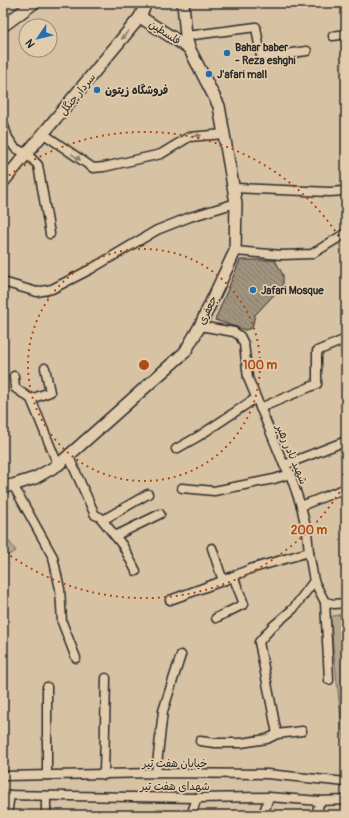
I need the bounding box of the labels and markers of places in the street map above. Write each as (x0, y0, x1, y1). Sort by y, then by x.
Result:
place label: Bahar baber - Reza eshghi (235, 41, 296, 67)
marker: Bahar baber - Reza eshghi (222, 48, 232, 58)
place label: J'afari mall (217, 68, 267, 81)
marker: J'afari mall (204, 69, 214, 79)
place label: فروشگاه زیتون (105, 83, 168, 98)
marker: فروشگاه زیتون (92, 85, 102, 95)
place label: Jafari Mosque (261, 284, 324, 297)
marker: Jafari Mosque (248, 285, 258, 295)
centre of rings (137, 358, 151, 372)

